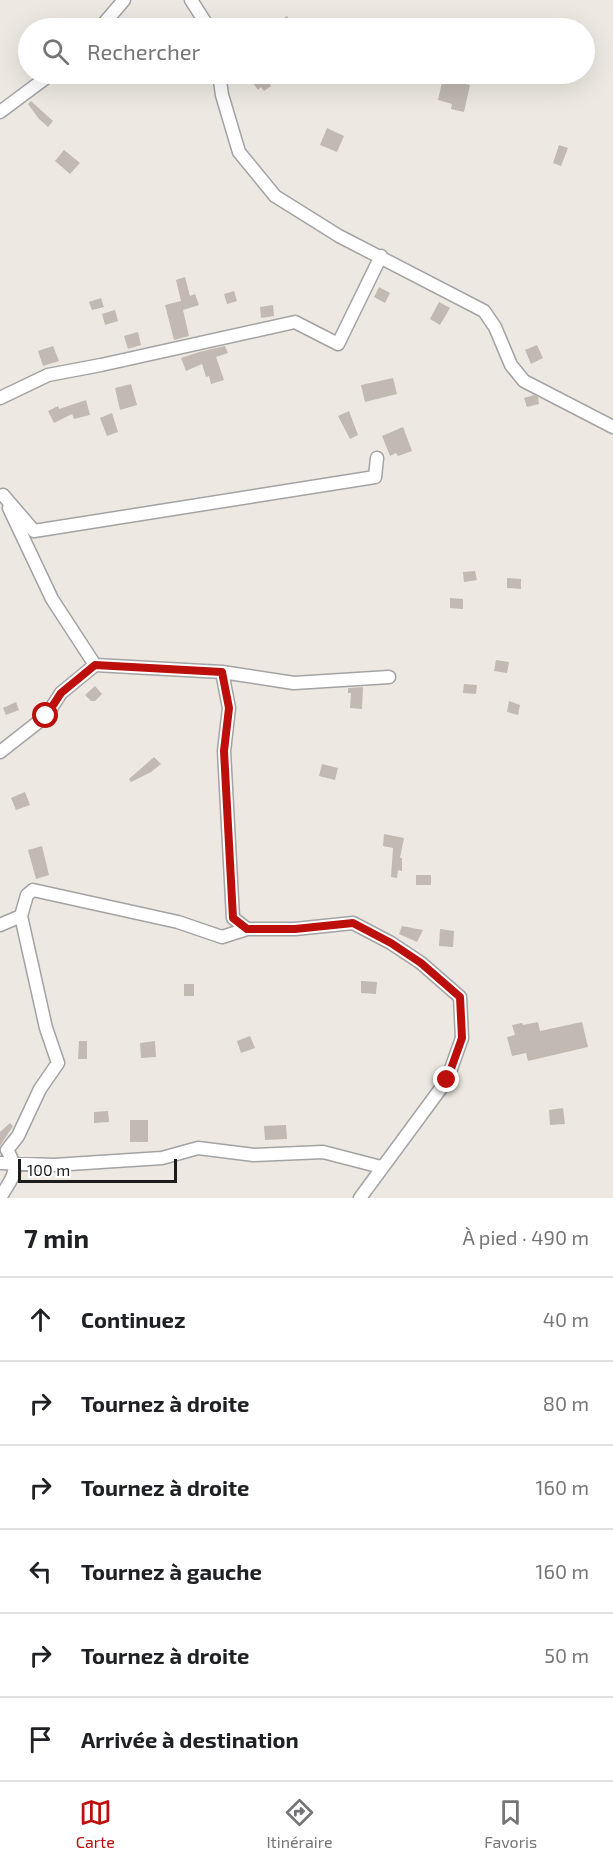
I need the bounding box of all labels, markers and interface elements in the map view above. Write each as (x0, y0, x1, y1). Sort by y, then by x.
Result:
search box (18, 18, 595, 84)
icon: search (39, 35, 72, 68)
text: Rechercher (87, 38, 200, 64)
route start (32, 702, 58, 728)
route end (433, 1066, 459, 1092)
scale bar (18, 1156, 177, 1184)
text: 100 m (27, 1160, 70, 1179)
text: 7 min (24, 1222, 89, 1253)
text: À pied · 490 m (462, 1225, 589, 1249)
icon: ahead (24, 1303, 57, 1336)
text: Continuez (81, 1306, 185, 1332)
text: 40 m (543, 1307, 589, 1331)
icon: right (24, 1387, 57, 1420)
text: Tournez à droite (81, 1390, 250, 1416)
text: 80 m (543, 1391, 589, 1415)
icon: right (24, 1471, 57, 1504)
text: Tournez à droite (81, 1474, 250, 1500)
text: 160 m (536, 1475, 589, 1499)
icon: left (24, 1555, 57, 1588)
text: Tournez à gauche (81, 1558, 262, 1584)
text: 160 m (536, 1559, 589, 1583)
icon: right (24, 1639, 57, 1672)
text: Tournez à droite (81, 1642, 250, 1668)
text: 50 m (544, 1643, 589, 1667)
icon: arrive (24, 1723, 57, 1756)
text: Arrivée à destination (81, 1726, 299, 1752)
tab: Carte (76, 1796, 115, 1851)
tab: Itinéraire (266, 1796, 333, 1851)
tab: Favoris (484, 1796, 537, 1851)

